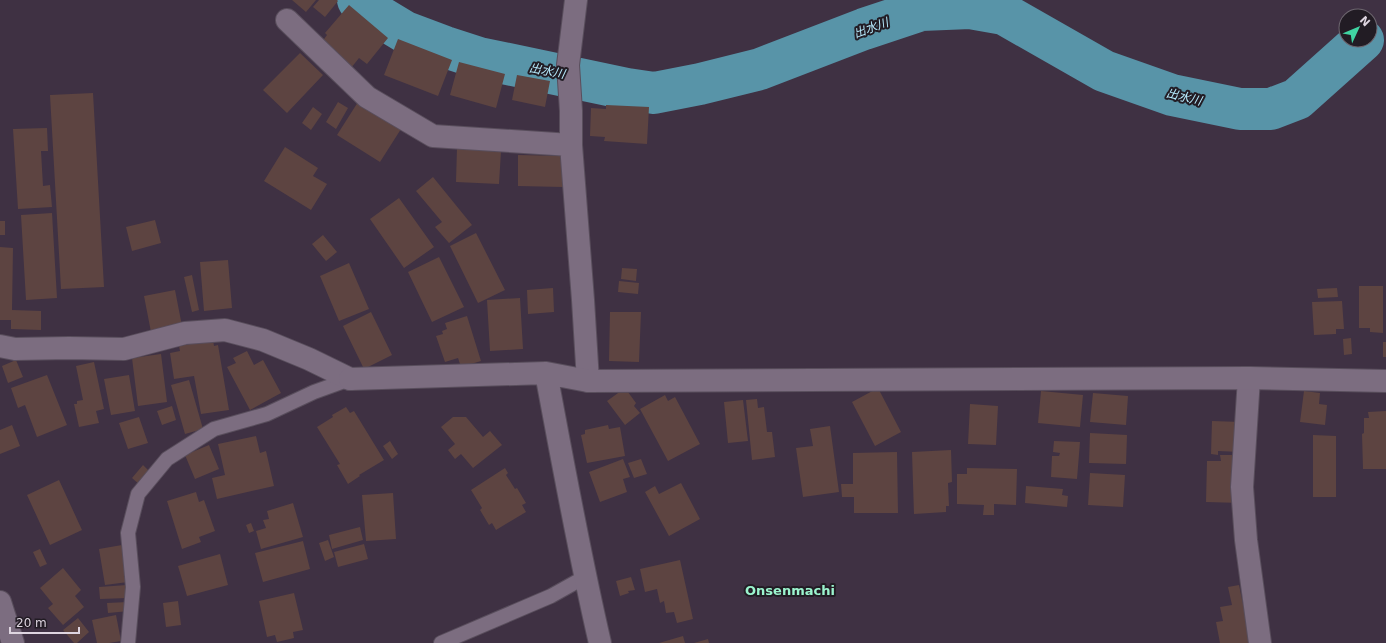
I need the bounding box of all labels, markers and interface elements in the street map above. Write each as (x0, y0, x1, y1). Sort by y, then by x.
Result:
north arrow (1338, 8, 1378, 48)
text: N (1357, 14, 1373, 29)
water label: 出水川 (852, 15, 892, 41)
water label: 出水川 (528, 61, 568, 82)
water label: 出水川 (1165, 86, 1205, 109)
district label: Onsenmachi (745, 583, 835, 598)
scale bar (10, 609, 79, 635)
text: 20 m (16, 616, 47, 630)

